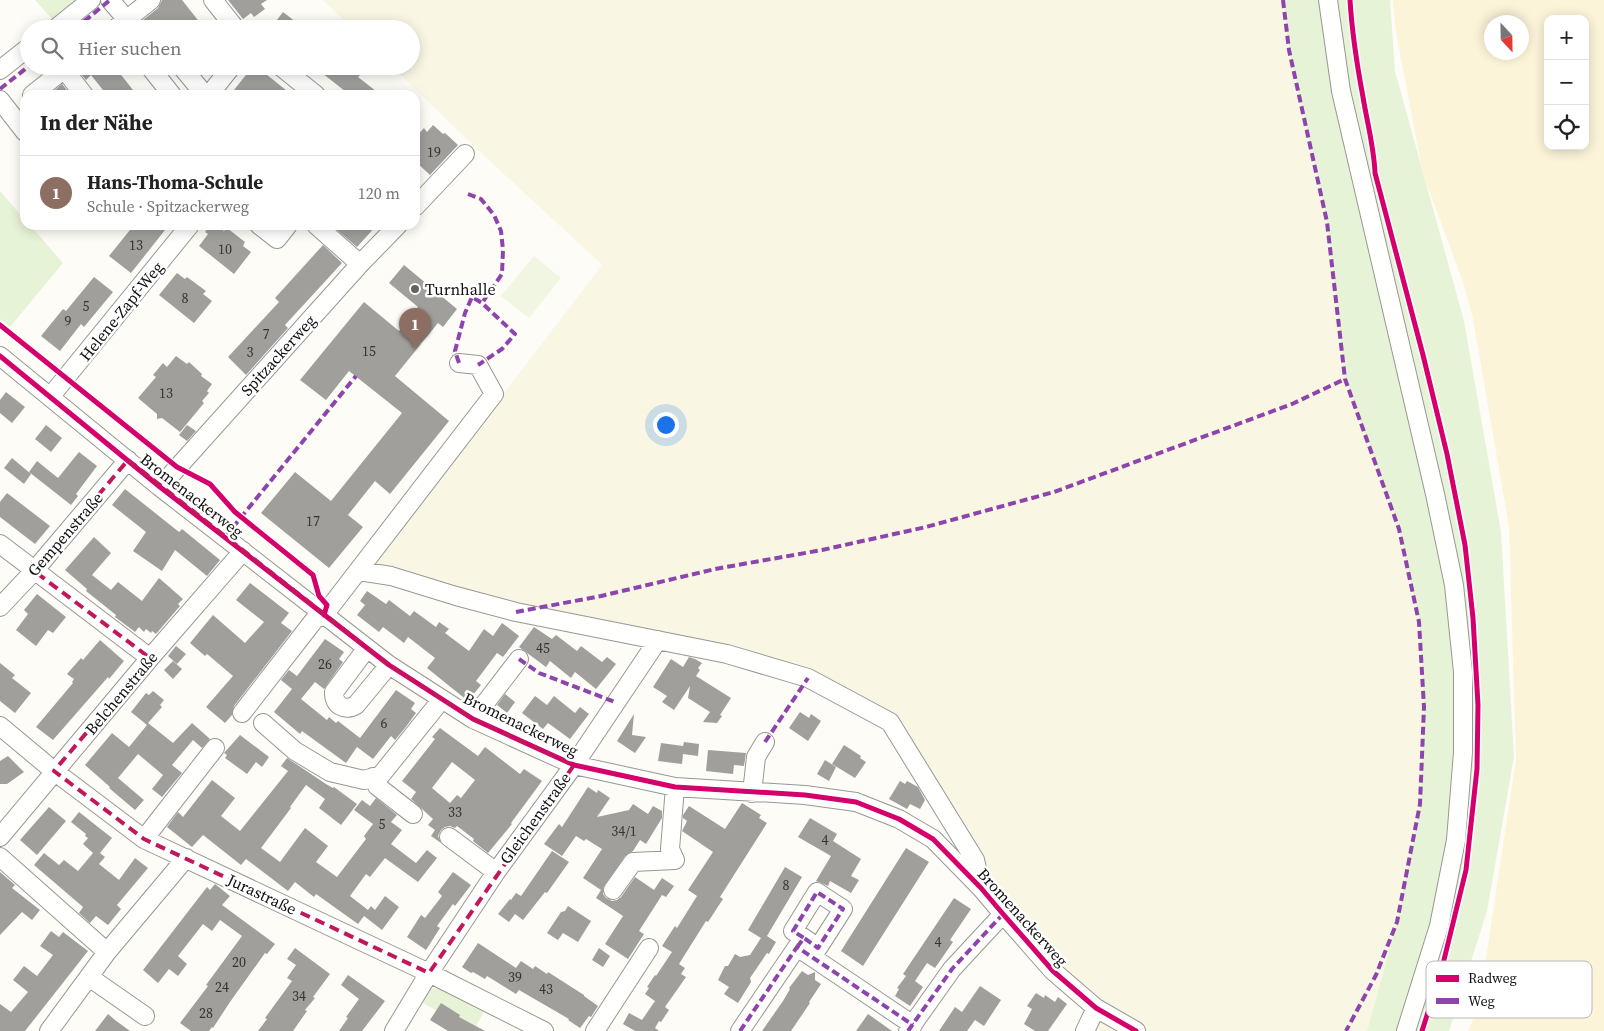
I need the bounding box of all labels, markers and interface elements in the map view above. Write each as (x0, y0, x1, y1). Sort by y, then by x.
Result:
north arrow (1484, 15, 1529, 60)
map controls (1544, 15, 1589, 150)
button: + (1544, 15, 1589, 60)
search box (20, 20, 420, 75)
icon: search (38, 34, 66, 62)
text: Hier suchen (78, 35, 182, 61)
button: − (1544, 60, 1589, 105)
button: locate (1544, 105, 1589, 150)
text: In der Nähe (40, 108, 153, 137)
house number: 19 (427, 142, 441, 162)
text: Hans-Thoma-Schule (87, 169, 263, 195)
text: 1 (52, 182, 60, 204)
text: 120 m (358, 182, 400, 204)
text: Schule · Spitzackerweg (87, 195, 249, 217)
house number: 13 (129, 235, 143, 255)
house number: 10 (218, 239, 232, 259)
street label: Helene-Zapf-Weg (74, 257, 168, 365)
place label: Turnhalle (425, 278, 496, 300)
marker: Turnhalle (409, 283, 421, 295)
house number: 8 (182, 288, 189, 308)
house number: 5 (83, 296, 90, 316)
pin: 1 (399, 308, 431, 349)
street label: Spitzackerweg (236, 310, 320, 400)
house number: 9 (65, 311, 72, 331)
house number: 7 (263, 324, 270, 344)
house number: 15 (362, 341, 376, 361)
house number: 3 (247, 342, 254, 362)
house number: 13 (159, 383, 173, 403)
your location (653, 412, 679, 438)
street label: Bromenackerweg (136, 448, 248, 542)
street label: Gempenstraße (22, 487, 108, 581)
house number: 17 (306, 511, 320, 531)
house number: 45 (536, 638, 550, 658)
street label: Belchenstraße (80, 647, 162, 739)
house number: 26 (318, 654, 332, 674)
street label: Bromenackerweg (460, 687, 582, 761)
house number: 6 (381, 713, 388, 733)
street label: Gleichenstraße (494, 768, 576, 868)
house number: 33 (448, 802, 462, 822)
house number: 5 (379, 814, 386, 834)
house number: 34/1 (611, 821, 637, 841)
house number: 4 (822, 830, 829, 850)
street label: Bromenackerweg (973, 863, 1073, 971)
street label: Jurastraße (223, 868, 300, 920)
house number: 8 (783, 875, 790, 895)
house number: 4 (935, 932, 942, 952)
house number: 20 (232, 952, 246, 972)
legend (1426, 961, 1592, 1018)
house number: 39 (508, 967, 522, 987)
text: Radweg (1468, 968, 1517, 988)
house number: 24 (215, 977, 229, 997)
house number: 43 (539, 979, 553, 999)
house number: 34 (292, 986, 306, 1006)
text: Weg (1468, 991, 1495, 1011)
house number: 28 (199, 1003, 213, 1023)

